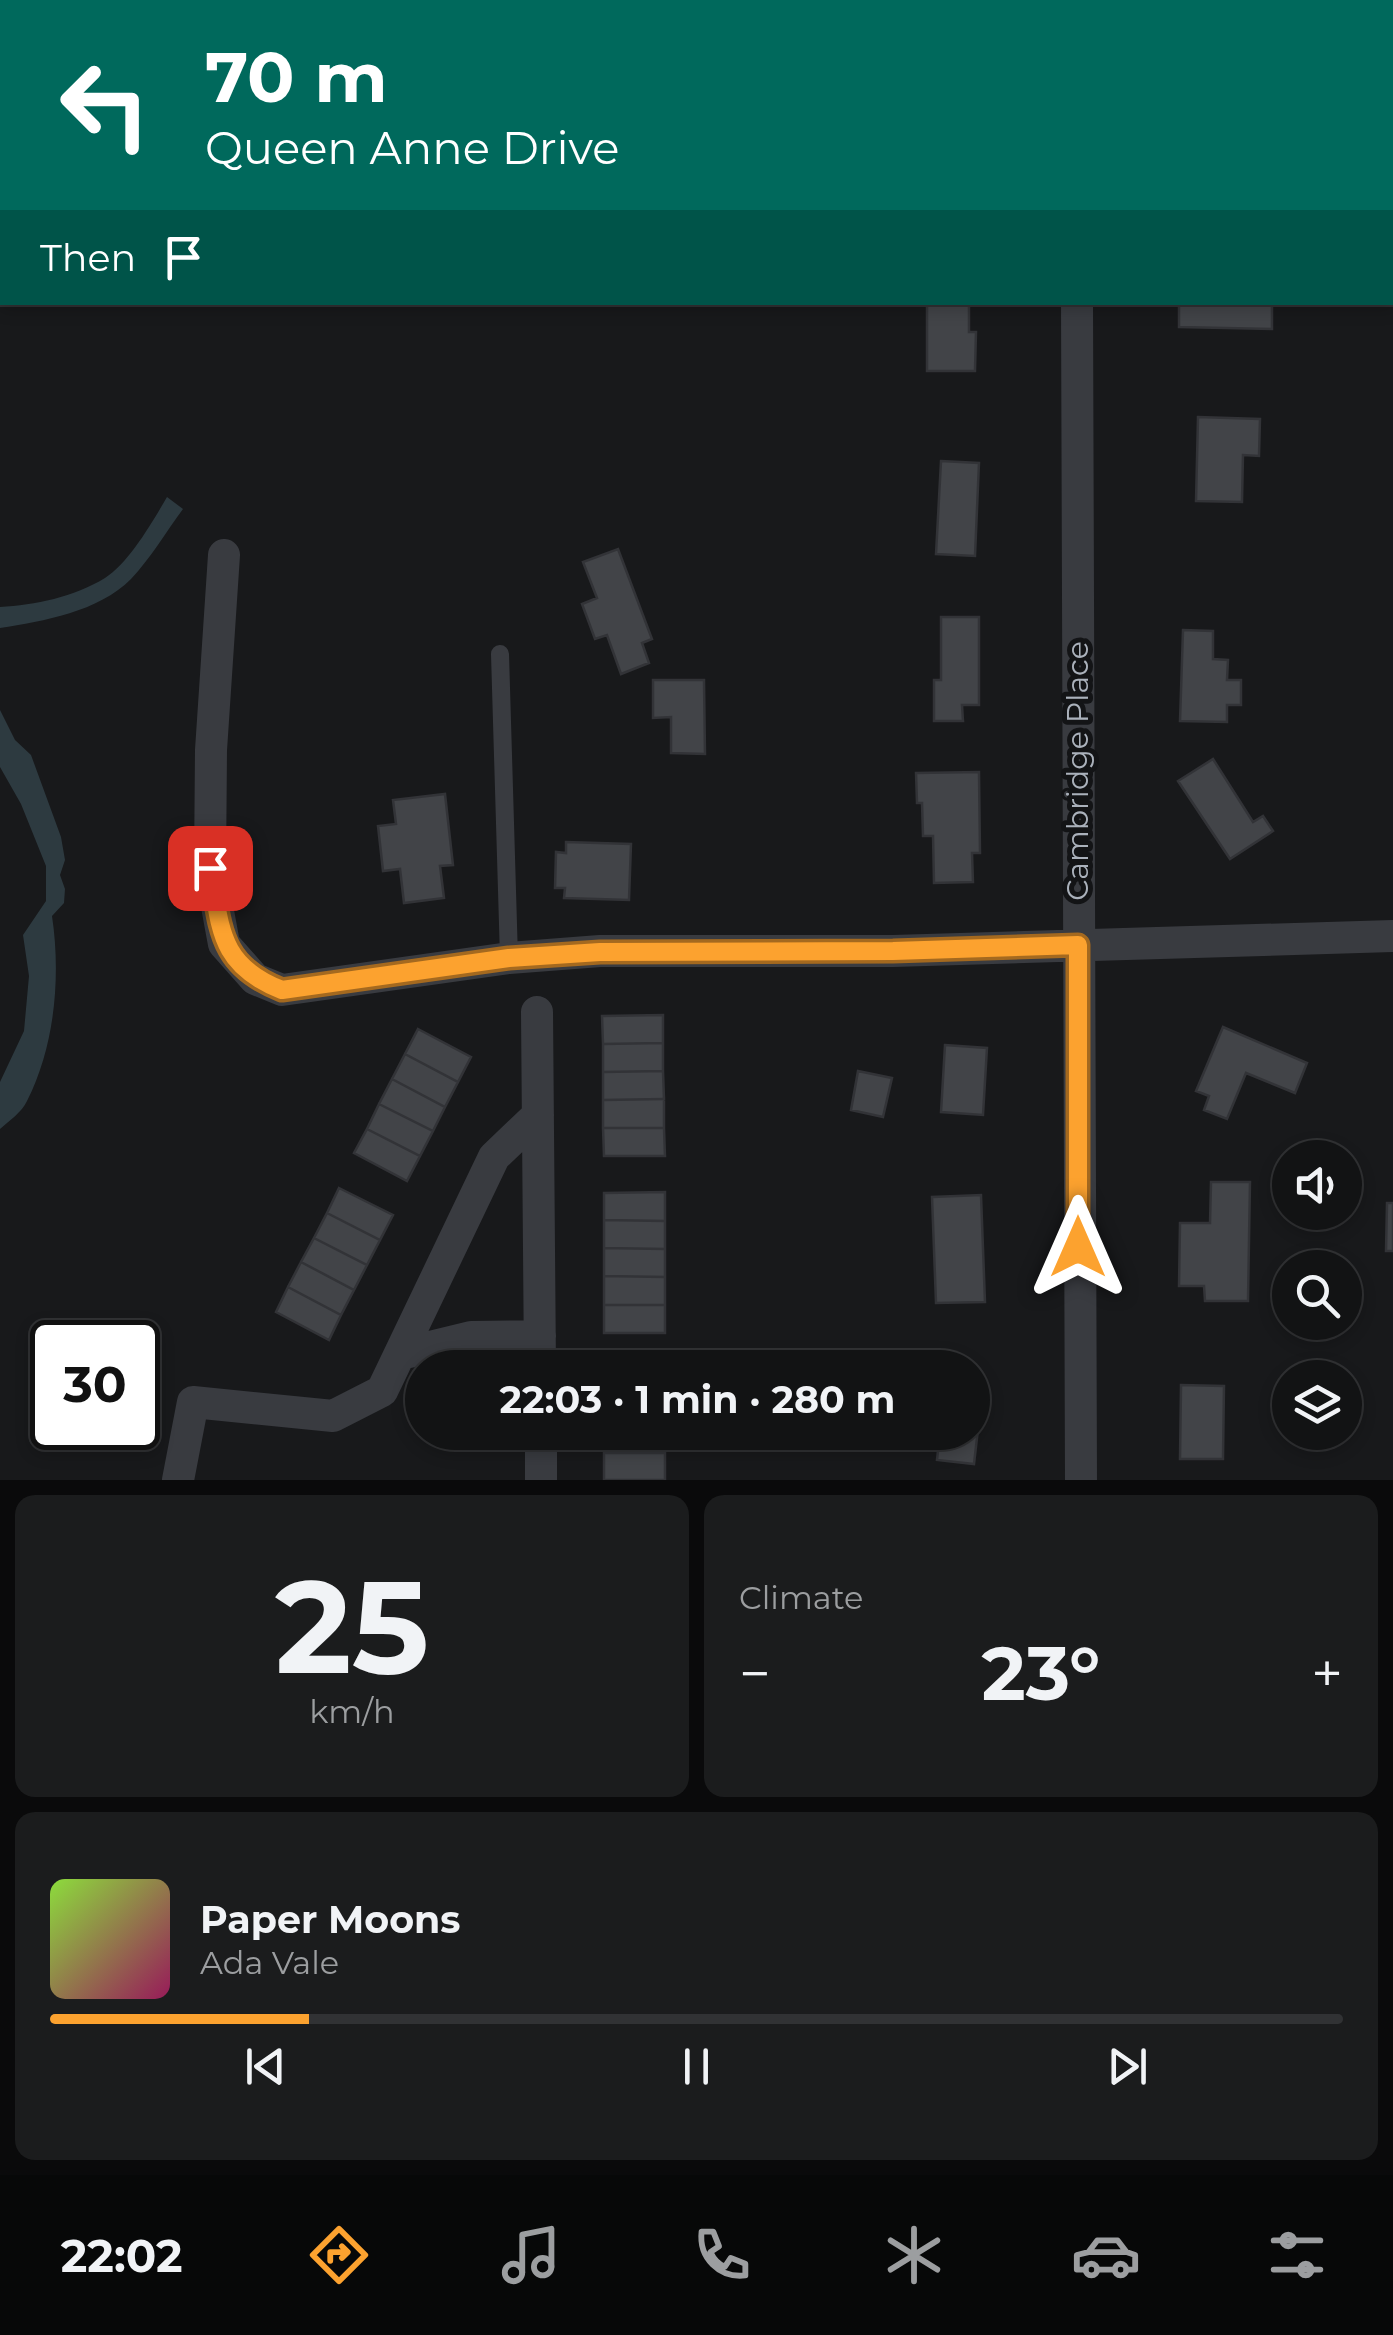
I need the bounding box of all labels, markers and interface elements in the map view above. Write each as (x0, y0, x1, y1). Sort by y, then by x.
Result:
text: 70 m (205, 34, 388, 120)
icon: left (40, 40, 170, 170)
text: Queen Anne Drive (205, 120, 620, 175)
icon: arrive (156, 230, 211, 285)
text: Then (40, 234, 136, 281)
street label: Cambridge Place (1059, 641, 1096, 901)
pin (168, 826, 253, 911)
icon: arrive (183, 841, 238, 896)
map controls (1272, 1140, 1362, 1450)
button: sound (1272, 1140, 1362, 1230)
position arrow (1026, 1195, 1130, 1299)
button: search (1272, 1250, 1362, 1340)
speed limit sign: 30 (30, 1320, 160, 1450)
button: layers (1272, 1360, 1362, 1450)
text: 22:03 · 1 min · 280 m (500, 1376, 895, 1423)
text: 25 (275, 1547, 429, 1706)
text: Climate (739, 1578, 863, 1617)
text: 23° (982, 1627, 1100, 1719)
text: − (739, 1640, 771, 1707)
text: + (1311, 1640, 1343, 1707)
text: km/h (309, 1692, 395, 1731)
text: Paper Moons (200, 1896, 461, 1943)
text: Ada Vale (200, 1943, 339, 1982)
icon: previous (238, 2039, 293, 2094)
icon: pause (669, 2039, 724, 2094)
icon: next (1100, 2039, 1155, 2094)
icon: directions (304, 2220, 374, 2290)
icon: music (496, 2220, 566, 2290)
icon: phone (687, 2220, 757, 2290)
icon: climate (879, 2220, 949, 2290)
icon: car (1071, 2220, 1141, 2290)
icon: filters (1262, 2220, 1332, 2290)
text: 22:02 (61, 2228, 183, 2283)

